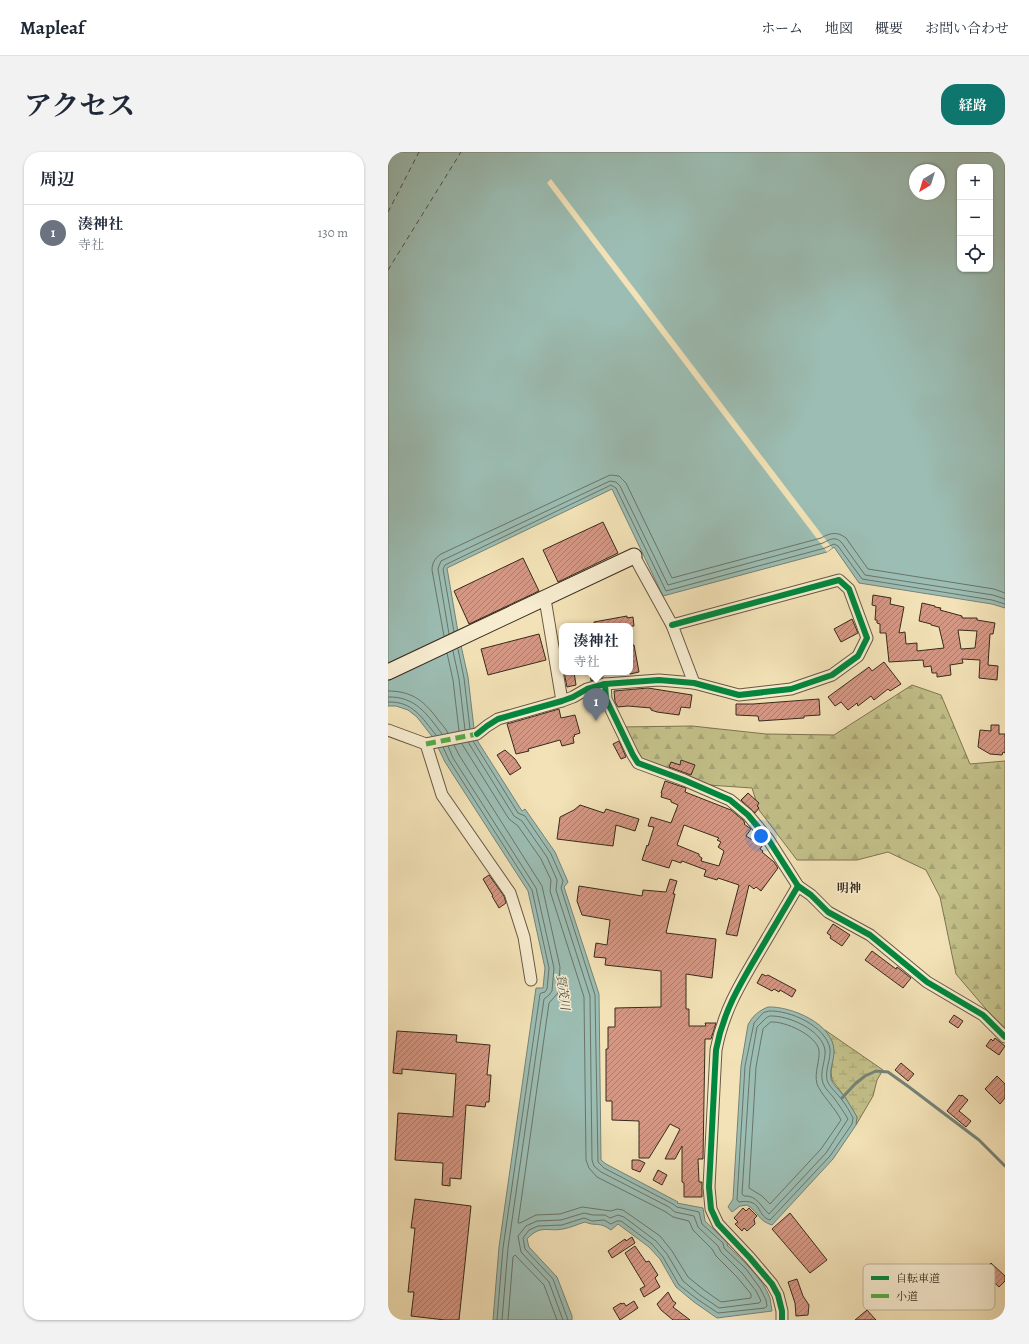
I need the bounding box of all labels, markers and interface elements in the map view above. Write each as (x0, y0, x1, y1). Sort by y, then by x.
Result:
text: Mapleaf (20, 15, 85, 41)
text: ホーム (761, 19, 803, 38)
text: 地図 (825, 19, 853, 38)
text: 概要 (875, 19, 903, 38)
text: お問い合わせ (925, 19, 1009, 38)
button: 経路 (941, 84, 1005, 125)
text: アクセス (24, 87, 135, 125)
north arrow (909, 164, 945, 200)
map controls (957, 164, 993, 272)
button: + (957, 164, 993, 200)
text: 周辺 (40, 168, 74, 191)
button: − (957, 200, 993, 236)
text: 湊神社 (78, 214, 123, 234)
text: 1 (51, 224, 55, 241)
text: 130 m (318, 224, 348, 241)
text: 寺社 (78, 236, 104, 253)
button: locate (957, 236, 993, 272)
popup (559, 623, 633, 675)
text: 湊神社 (573, 631, 619, 651)
text: 寺社 (573, 653, 600, 670)
pin: 1 (583, 688, 609, 721)
your location (751, 826, 771, 846)
district label: 明神 (837, 880, 861, 896)
water label: 賀茂川 (553, 973, 574, 1013)
legend (863, 1264, 995, 1310)
text: 自転車道 (896, 1271, 940, 1286)
text: 小道 (896, 1289, 918, 1304)

